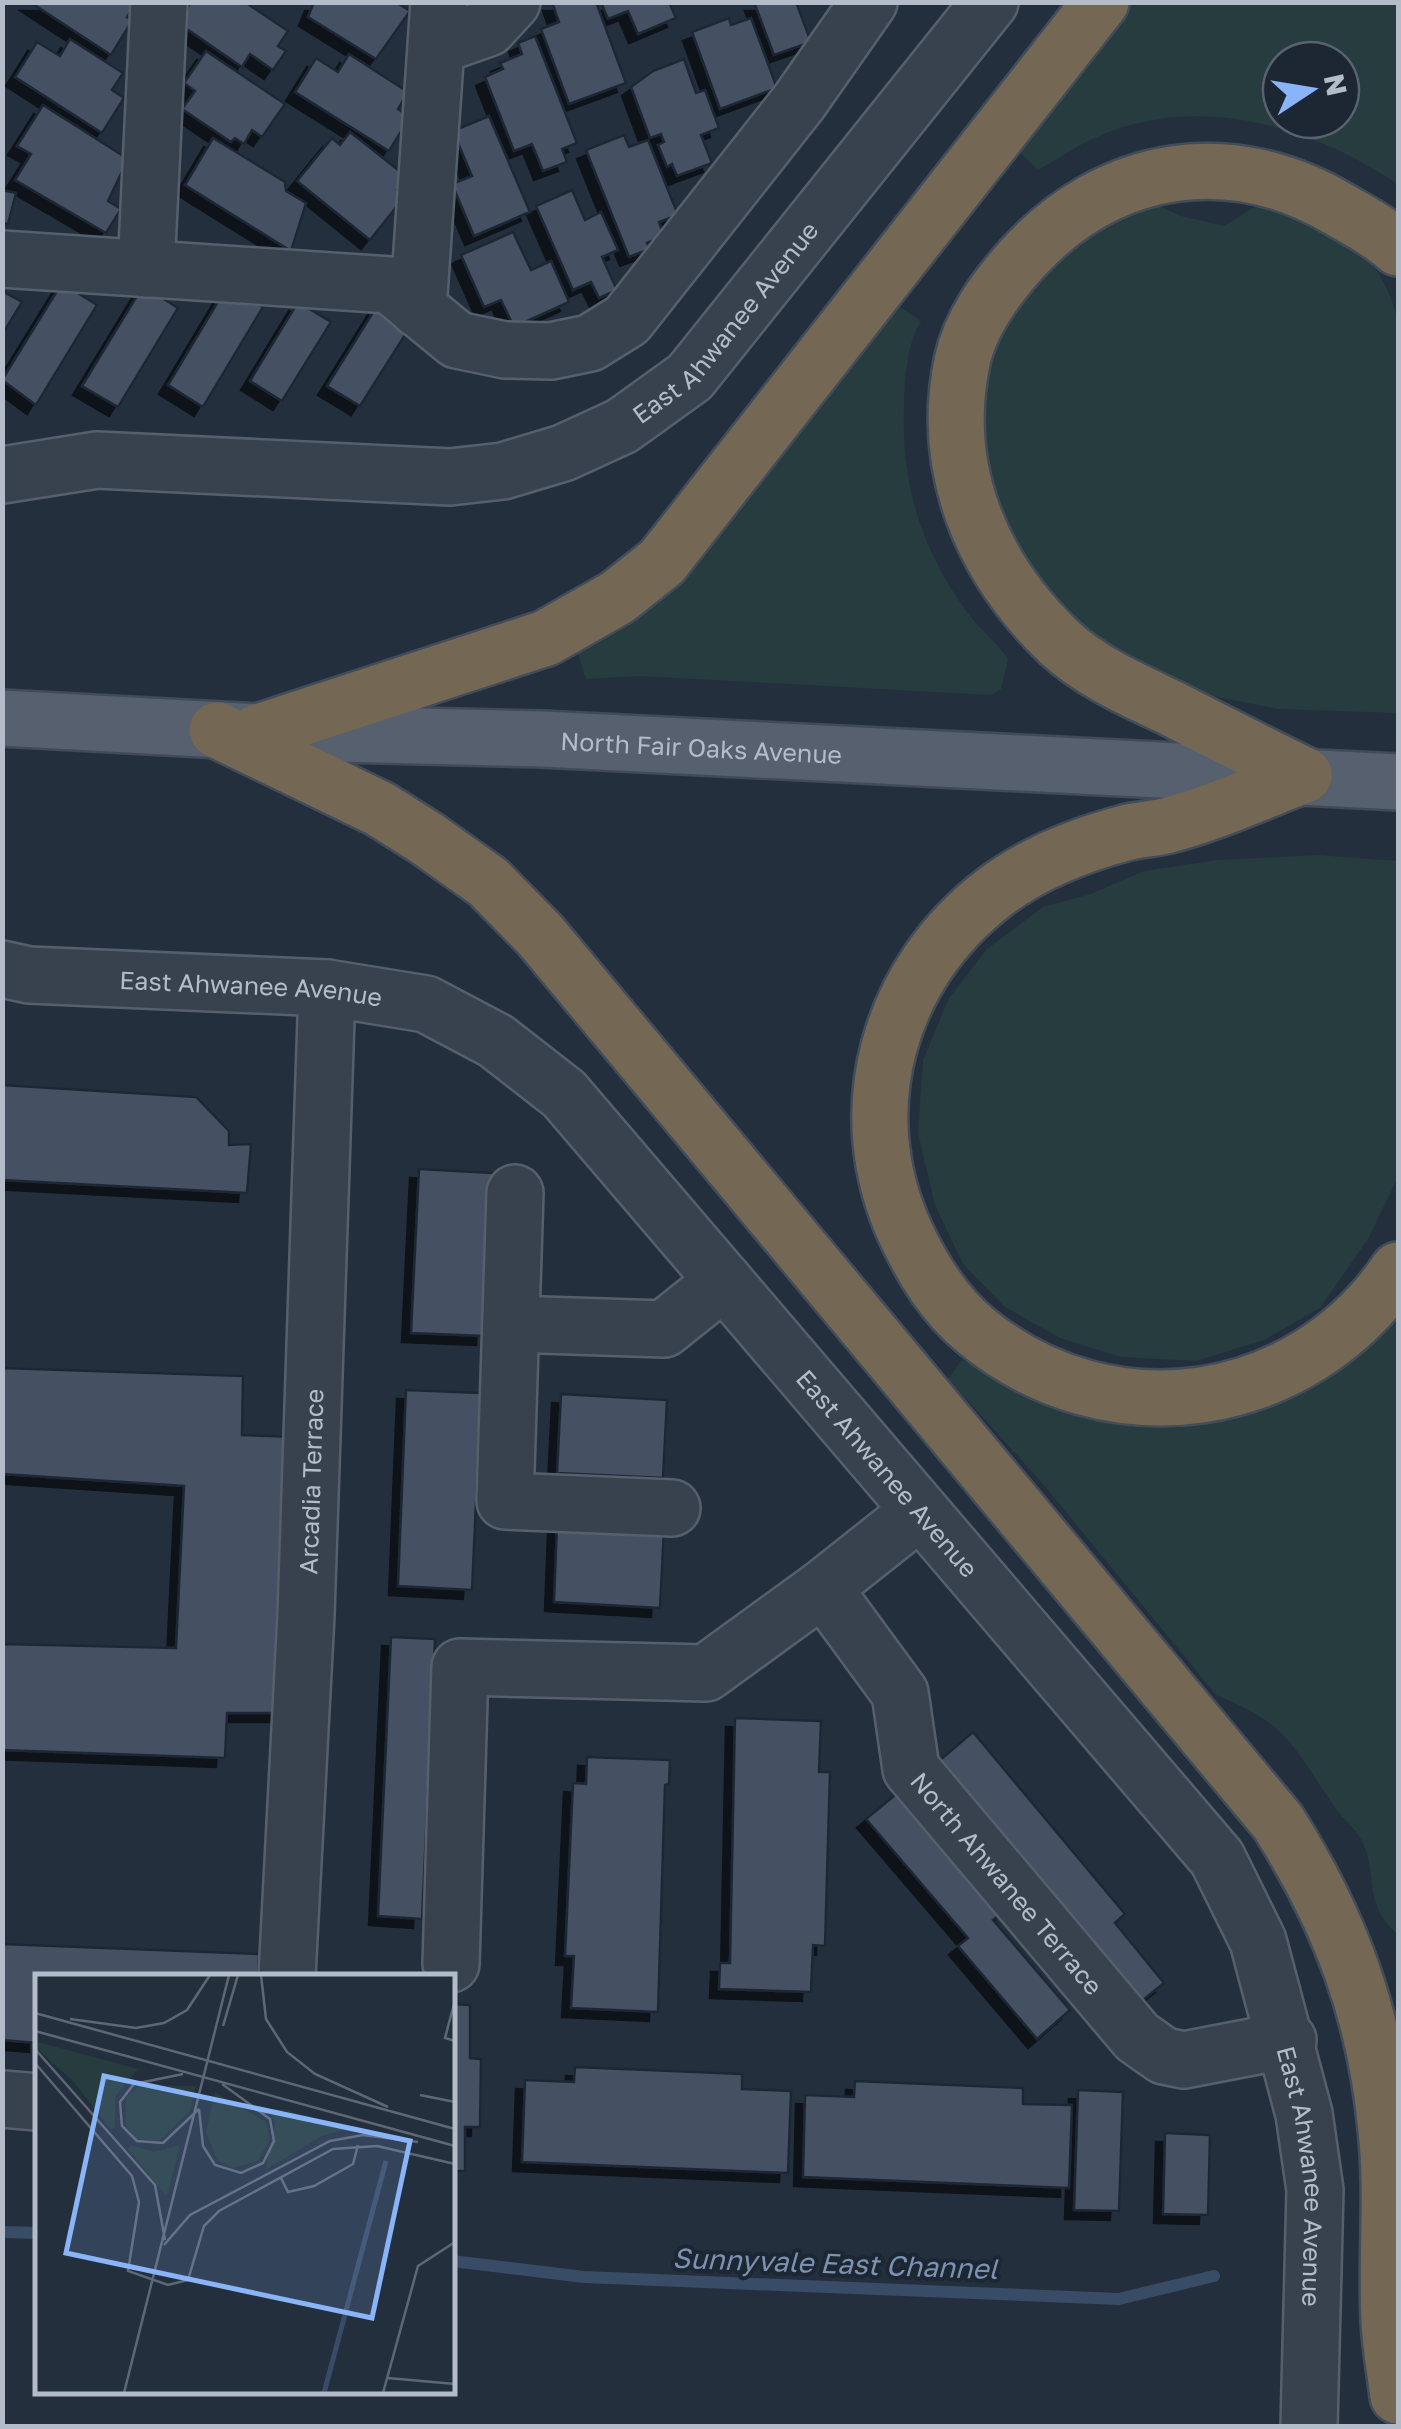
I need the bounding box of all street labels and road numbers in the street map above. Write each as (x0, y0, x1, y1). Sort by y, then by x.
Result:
street label: East Ahwanee Avenue (626, 215, 824, 429)
street label: North Fair Oaks Avenue (560, 724, 843, 770)
street label: East Ahwanee Avenue (119, 963, 385, 1012)
street label: East Ahwanee Avenue (790, 1363, 985, 1583)
street label: Arcadia Terrace (292, 1388, 329, 1575)
street label: North Ahwanee Terrace (904, 1765, 1110, 2001)
street label: East Ahwanee Avenue (1271, 2042, 1331, 2307)

